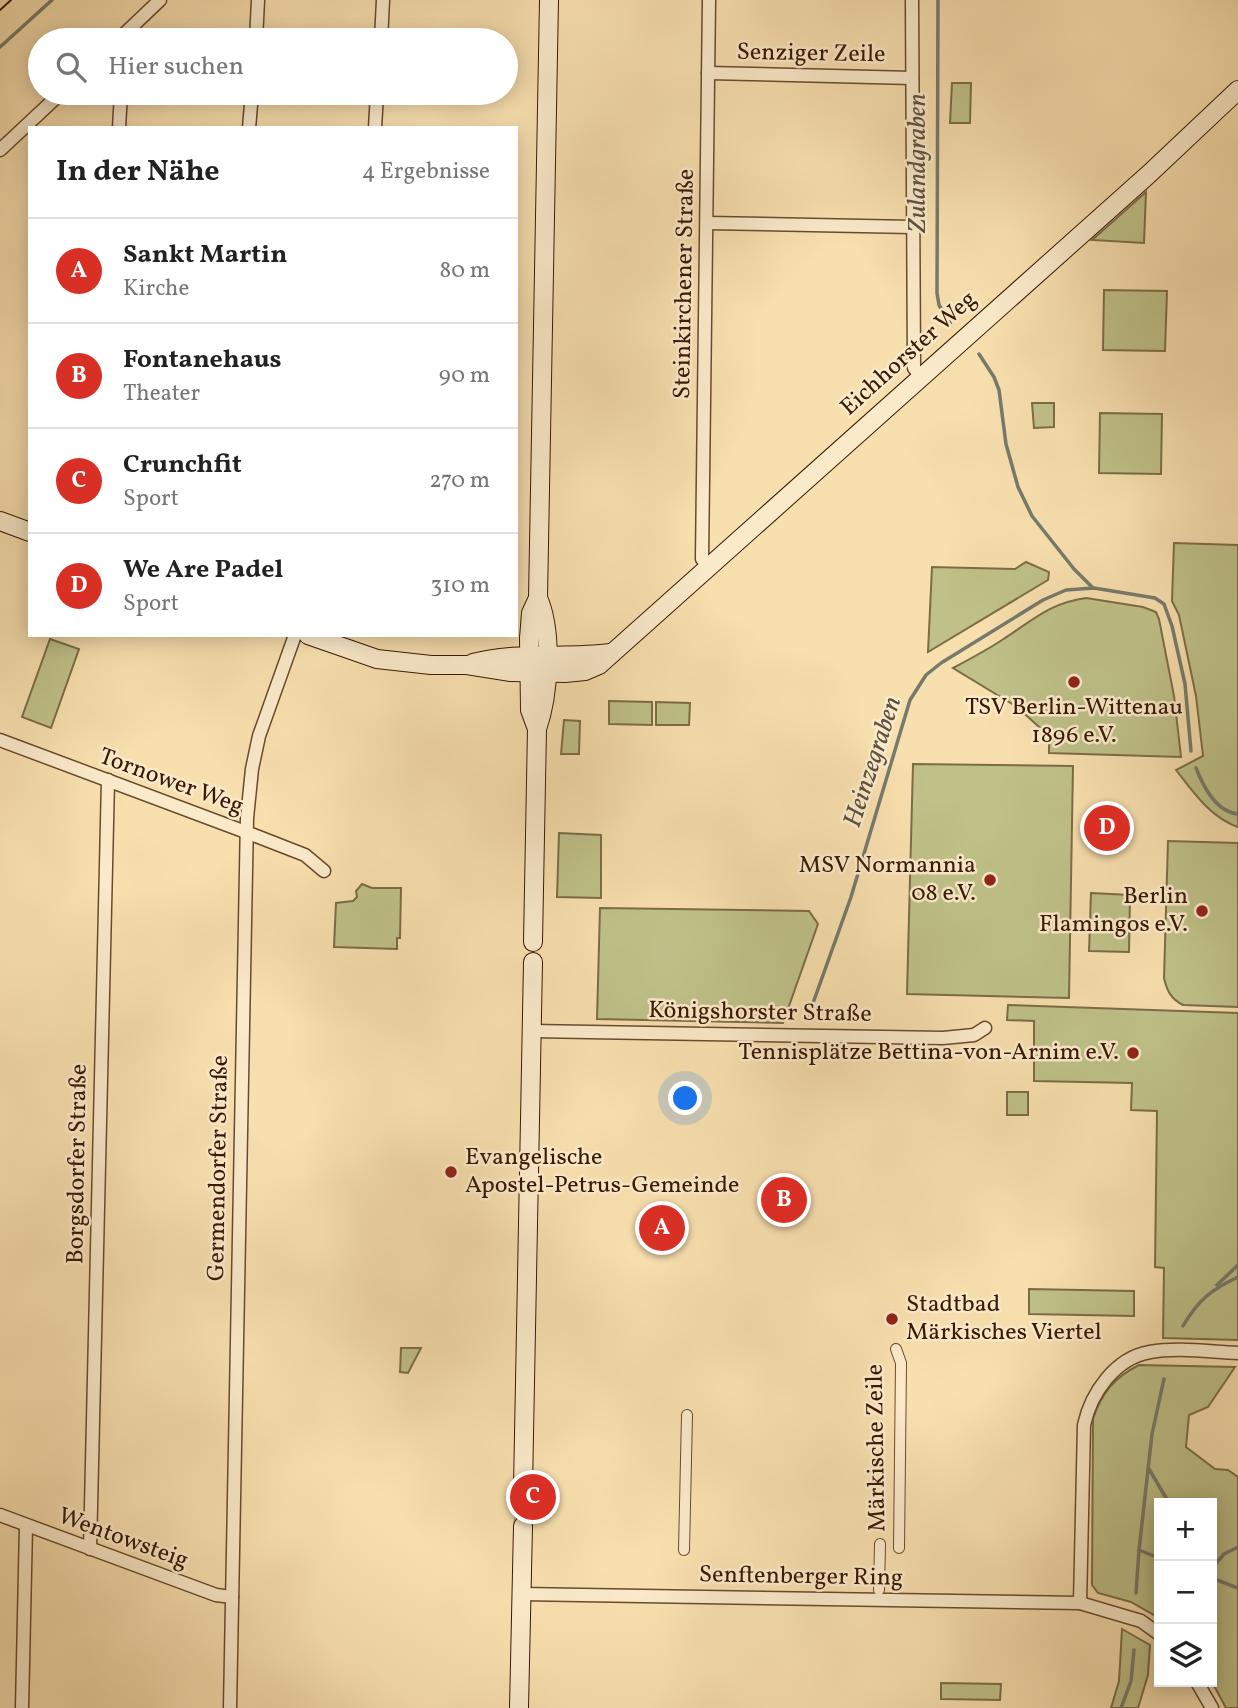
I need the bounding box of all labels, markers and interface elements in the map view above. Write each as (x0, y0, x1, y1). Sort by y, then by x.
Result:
search box (28, 28, 518, 105)
street label: Senziger Zeile (736, 36, 886, 72)
icon: search (52, 48, 90, 86)
text: Hier suchen (108, 49, 244, 85)
water label: Zulandgraben (900, 93, 936, 234)
text: In der Nähe (56, 151, 220, 193)
text: 4 Ergebnisse (362, 156, 490, 188)
street label: Steinkirchener Straße (666, 168, 704, 400)
text: Sankt Martin (123, 237, 287, 273)
text: A (71, 255, 87, 287)
text: 80 m (440, 255, 490, 287)
text: Kirche (123, 273, 189, 305)
street label: Eichhorster Weg (833, 283, 985, 425)
text: Fontanehaus (123, 342, 282, 378)
text: B (71, 360, 87, 392)
text: 90 m (439, 360, 490, 392)
text: Theater (123, 378, 200, 410)
text: Crunchfit (123, 447, 242, 483)
text: C (72, 465, 86, 497)
text: 270 m (429, 465, 490, 497)
text: Sport (123, 483, 179, 515)
text: We Are Padel (123, 552, 283, 588)
text: D (71, 570, 87, 602)
text: 310 m (430, 570, 490, 602)
text: Sport (123, 588, 179, 620)
marker: TSV Berlin-Wittenau 1896 e.V. (1066, 674, 1082, 690)
place label: TSV Berlin-Wittenau 1896 e.V. (965, 691, 1183, 753)
water label: Heinzegraben (835, 692, 911, 832)
street label: Tornower Weg (94, 740, 248, 824)
pin: D (1084, 802, 1130, 854)
place label: MSV Normannia 08 e.V. (799, 849, 976, 911)
marker: MSV Normannia 08 e.V. (982, 872, 998, 888)
place label: Berlin Flamingos e.V. (1039, 880, 1188, 942)
marker: Berlin Flamingos e.V. (1194, 903, 1210, 919)
street label: Königshorster Straße (648, 994, 872, 1032)
place label: Tennisplätze Bettina-von-Arnim e.V. (738, 1036, 1119, 1070)
marker: Tennisplätze Bettina-von-Arnim e.V. (1125, 1045, 1141, 1061)
street label: Germendorfer Straße (200, 1055, 238, 1281)
street label: Borgsdorfer Straße (59, 1063, 97, 1265)
your location (668, 1081, 702, 1115)
place label: Evangelische Apostel-Petrus-Gemeinde (465, 1141, 739, 1203)
marker: Evangelische Apostel-Petrus-Gemeinde (443, 1164, 459, 1180)
pin: B (761, 1174, 807, 1226)
pin: A (639, 1202, 685, 1254)
place label: Stadtbad Märkisches Viertel (906, 1288, 1102, 1350)
marker: Stadtbad Märkisches Viertel (884, 1311, 900, 1327)
street label: Märkische Zeile (859, 1364, 895, 1532)
pin: C (510, 1471, 556, 1523)
map controls (1154, 1498, 1217, 1687)
button: + (1154, 1498, 1217, 1561)
street label: Wentowsteig (53, 1500, 193, 1578)
street label: Senftenberger Ring (699, 1558, 903, 1596)
button: − (1154, 1561, 1217, 1624)
button: layers (1154, 1624, 1217, 1687)

